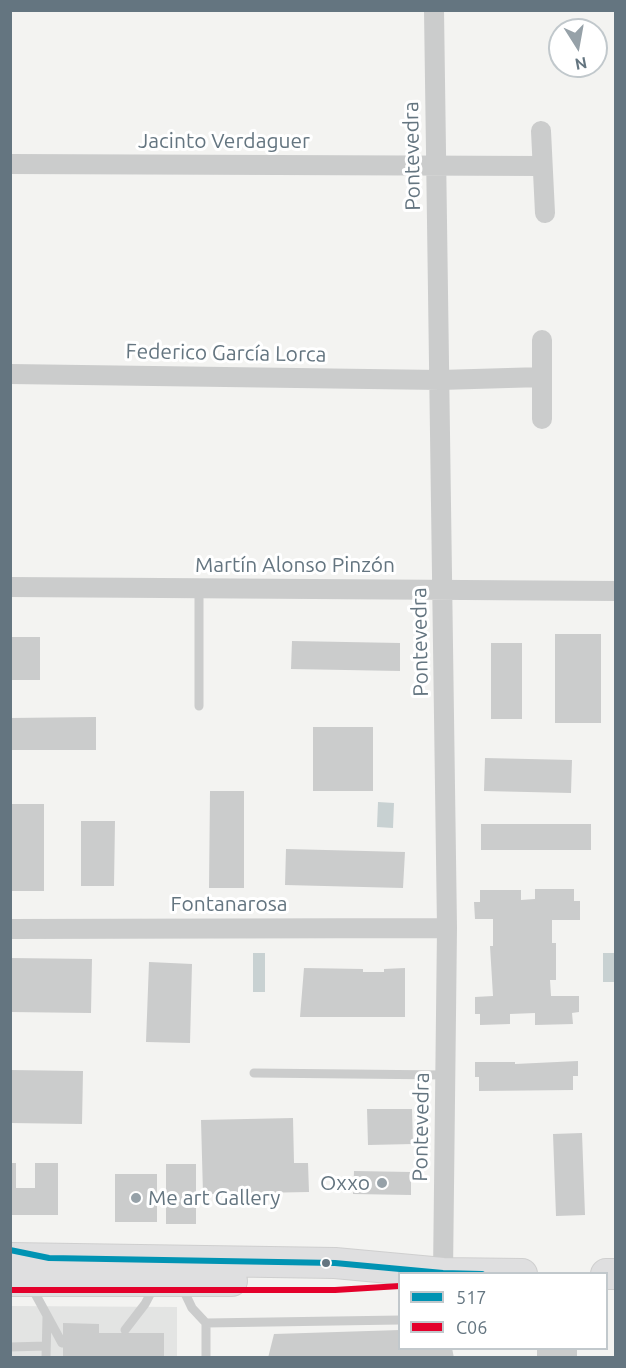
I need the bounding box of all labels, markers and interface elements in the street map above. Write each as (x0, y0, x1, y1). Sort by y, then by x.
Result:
north arrow (548, 18, 608, 78)
text: N (573, 54, 589, 74)
street label: Pontevedra (398, 101, 426, 211)
street label: Jacinto Verdaguer (138, 128, 310, 154)
street label: Federico García Lorca (125, 339, 327, 367)
street label: Martín Alonso Pinzón (195, 552, 395, 578)
street label: Pontevedra (406, 587, 434, 697)
street label: Fontanarosa (170, 891, 288, 917)
street label: Pontevedra (407, 1072, 435, 1182)
place label: Oxxo (320, 1170, 370, 1196)
marker: Oxxo (375, 1176, 389, 1190)
place label: Me art Gallery (148, 1185, 280, 1211)
marker: Me art Gallery (129, 1191, 143, 1205)
unlabelled marker (320, 1257, 332, 1269)
legend (398, 1272, 608, 1350)
text: 517 (456, 1287, 486, 1307)
text: C06 (456, 1317, 487, 1337)

